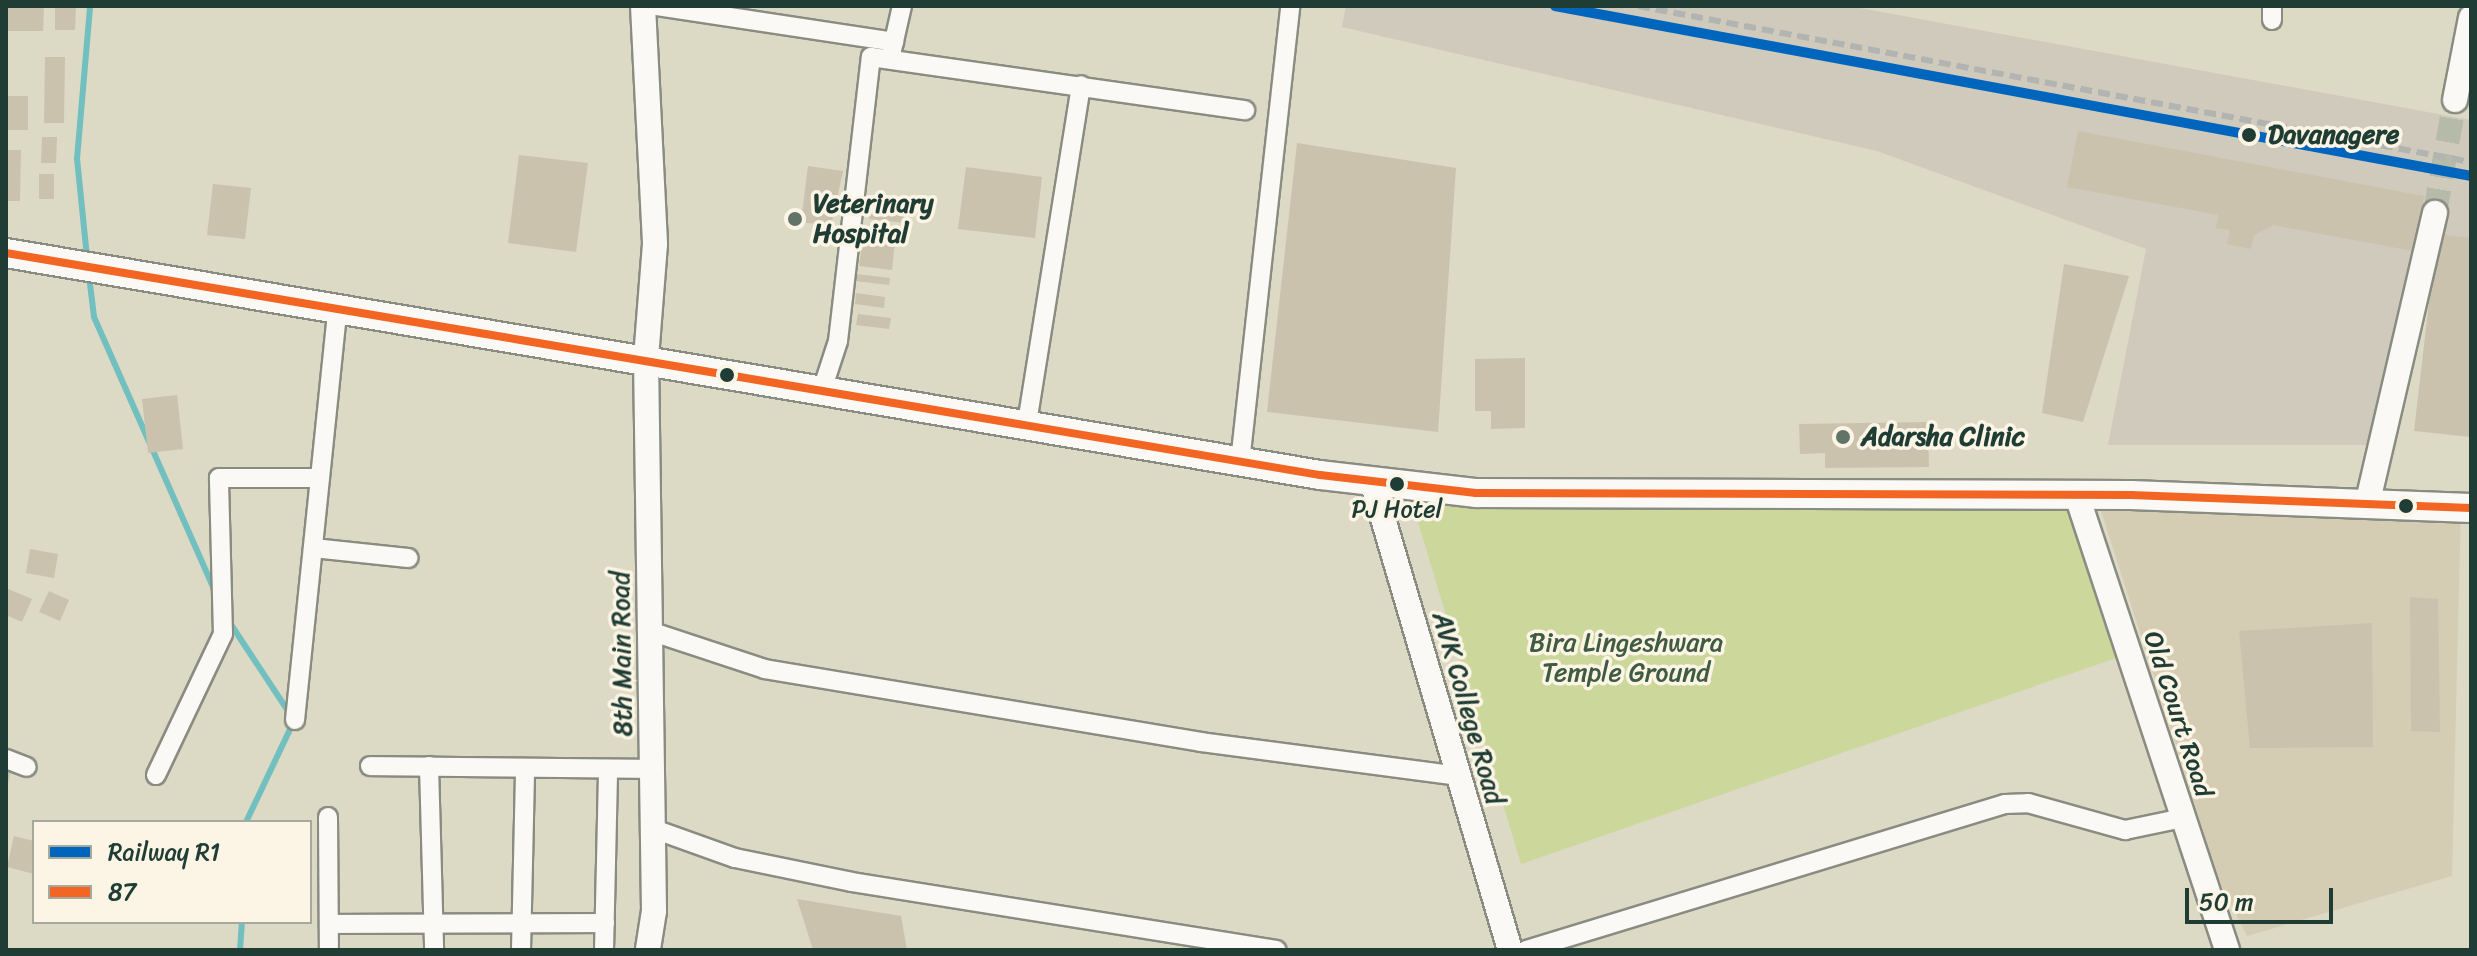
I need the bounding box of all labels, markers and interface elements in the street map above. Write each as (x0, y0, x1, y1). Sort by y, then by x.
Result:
place label: Davanagere (2268, 119, 2399, 151)
marker: Davanagere (2237, 123, 2261, 147)
place label: Veterinary Hospital (813, 188, 934, 250)
marker: Veterinary Hospital (784, 208, 806, 230)
unlabelled marker (719, 367, 735, 383)
place label: Adarsha Clinic (1861, 421, 2025, 453)
marker: Adarsha Clinic (1832, 426, 1854, 448)
marker: PJ Hotel (1389, 476, 1405, 492)
place label: PJ Hotel (1352, 496, 1442, 524)
unlabelled marker (2398, 498, 2414, 514)
street label: 8th Main Road (605, 571, 639, 737)
street label: AVK College Road (1426, 608, 1510, 808)
park label: Bira Lingeshwara Temple Ground (1530, 627, 1722, 688)
street label: Old Court Road (2136, 627, 2220, 801)
legend (32, 820, 312, 924)
text: Railway R1 (108, 831, 220, 873)
text: 87 (108, 871, 136, 913)
scale bar (2189, 872, 2337, 922)
text: 50 m (2199, 881, 2254, 923)

